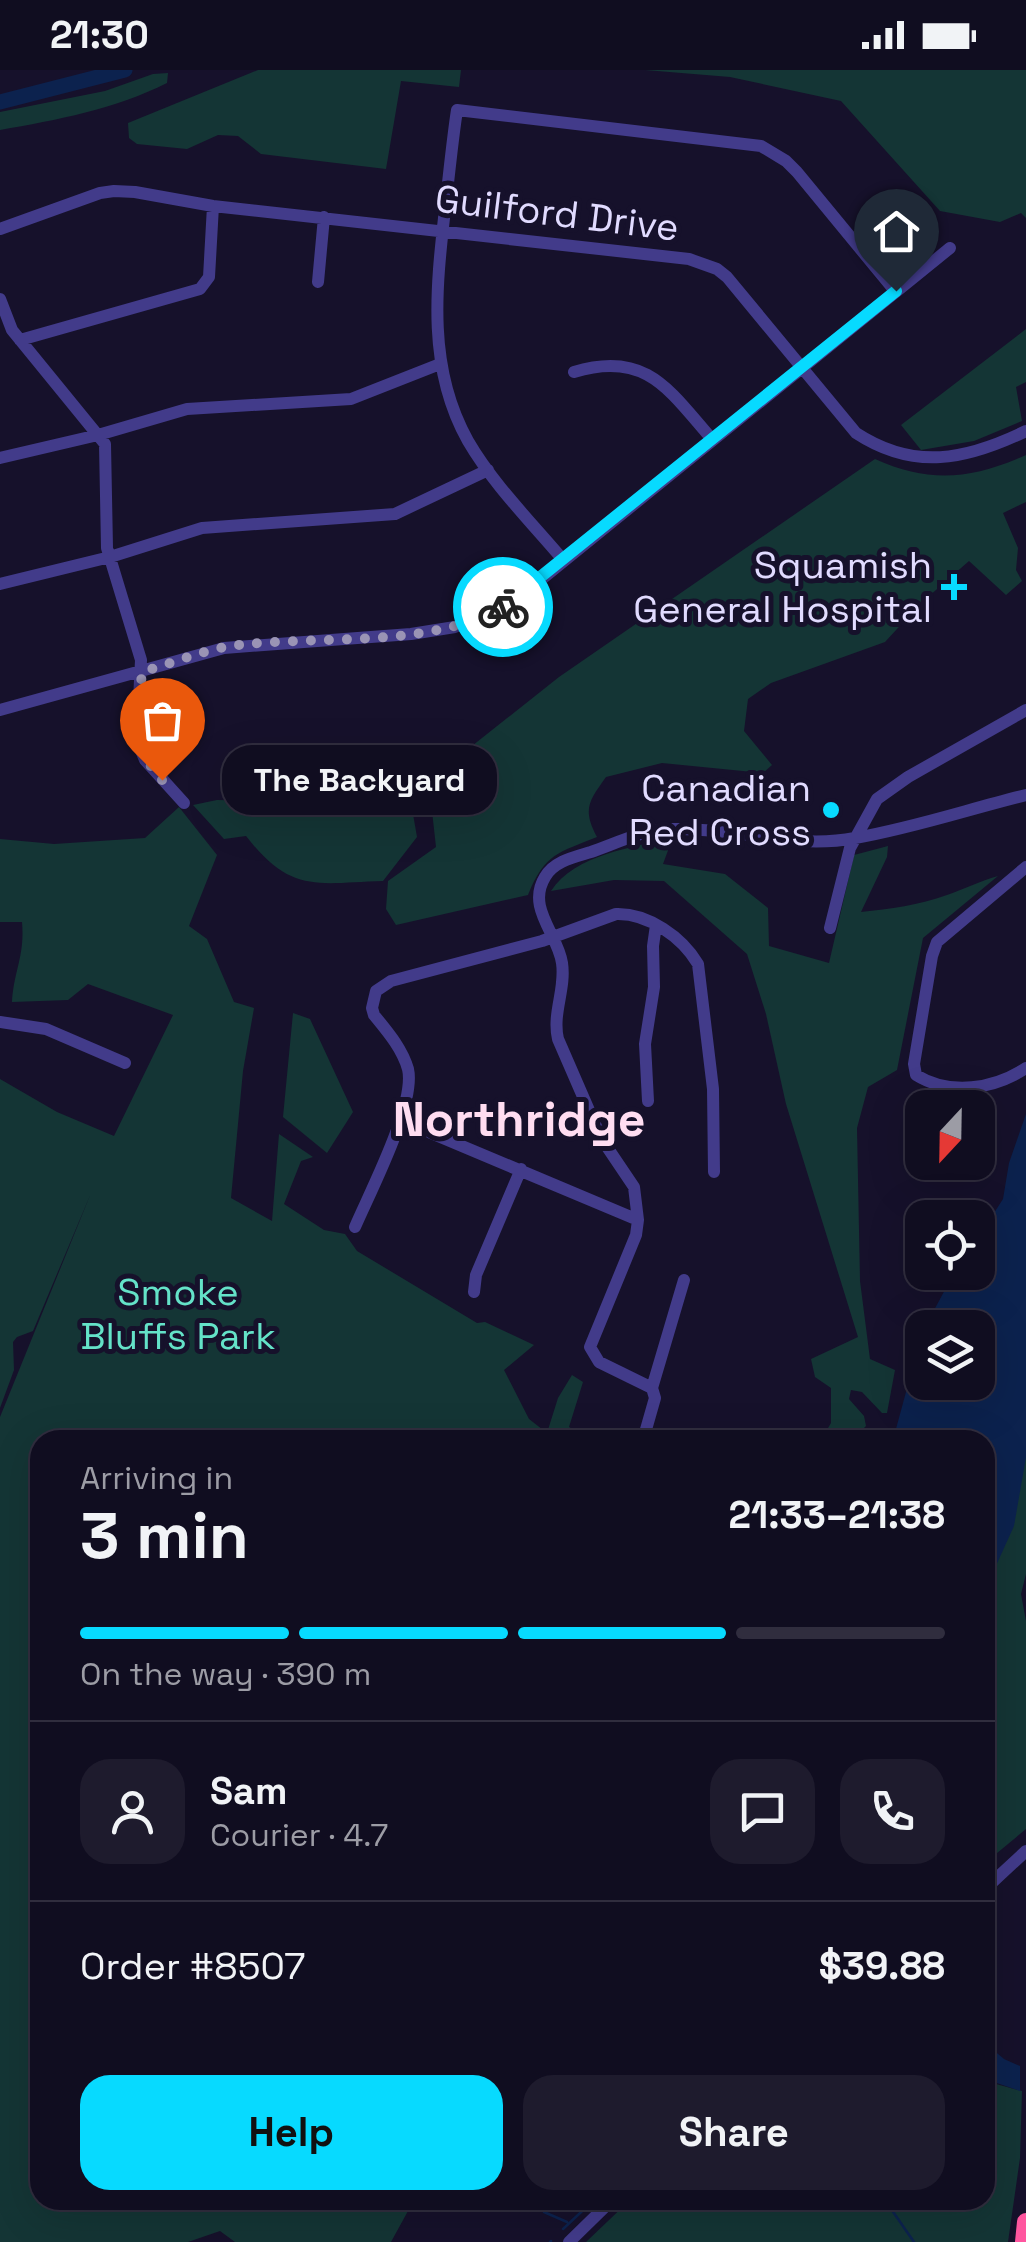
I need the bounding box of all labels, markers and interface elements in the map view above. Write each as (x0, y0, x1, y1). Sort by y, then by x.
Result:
text: 21:30 (50, 11, 149, 59)
street label: Guilford Drive (432, 174, 682, 252)
pin (854, 189, 939, 292)
icon: home (869, 204, 924, 259)
place label: Squamish General Hospital (633, 541, 932, 633)
courier (453, 557, 553, 657)
marker: Squamish General Hospital (941, 574, 967, 600)
icon: bike (476, 580, 531, 635)
pin (120, 678, 205, 781)
icon: bag (135, 693, 190, 748)
callout: The Backyard (222, 745, 497, 815)
text: The Backyard (253, 760, 466, 800)
place label: Canadian Red Cross (629, 764, 811, 856)
marker: Canadian Red Cross (820, 799, 842, 821)
district label: Northridge (393, 1089, 645, 1150)
north arrow (905, 1090, 995, 1180)
map controls (905, 1090, 995, 1400)
button: locate (905, 1200, 995, 1290)
park label: Smoke Bluffs Park (80, 1268, 276, 1360)
button: layers (905, 1310, 995, 1400)
text: Arriving in (80, 1458, 233, 1498)
text: 21:33–21:38 (729, 1491, 945, 1539)
text: 3 min (80, 1494, 249, 1577)
text: On the way · 390 m (80, 1654, 371, 1694)
button: person (80, 1759, 185, 1864)
button: chat (710, 1759, 815, 1864)
button: phone (840, 1759, 945, 1864)
text: Sam (210, 1767, 287, 1815)
text: Courier · 4.7 (210, 1815, 388, 1855)
text: Order #8507 (80, 1942, 306, 1990)
text: $39.88 (819, 1942, 945, 1990)
button: Help (80, 2075, 503, 2190)
button: Share (523, 2075, 945, 2190)

